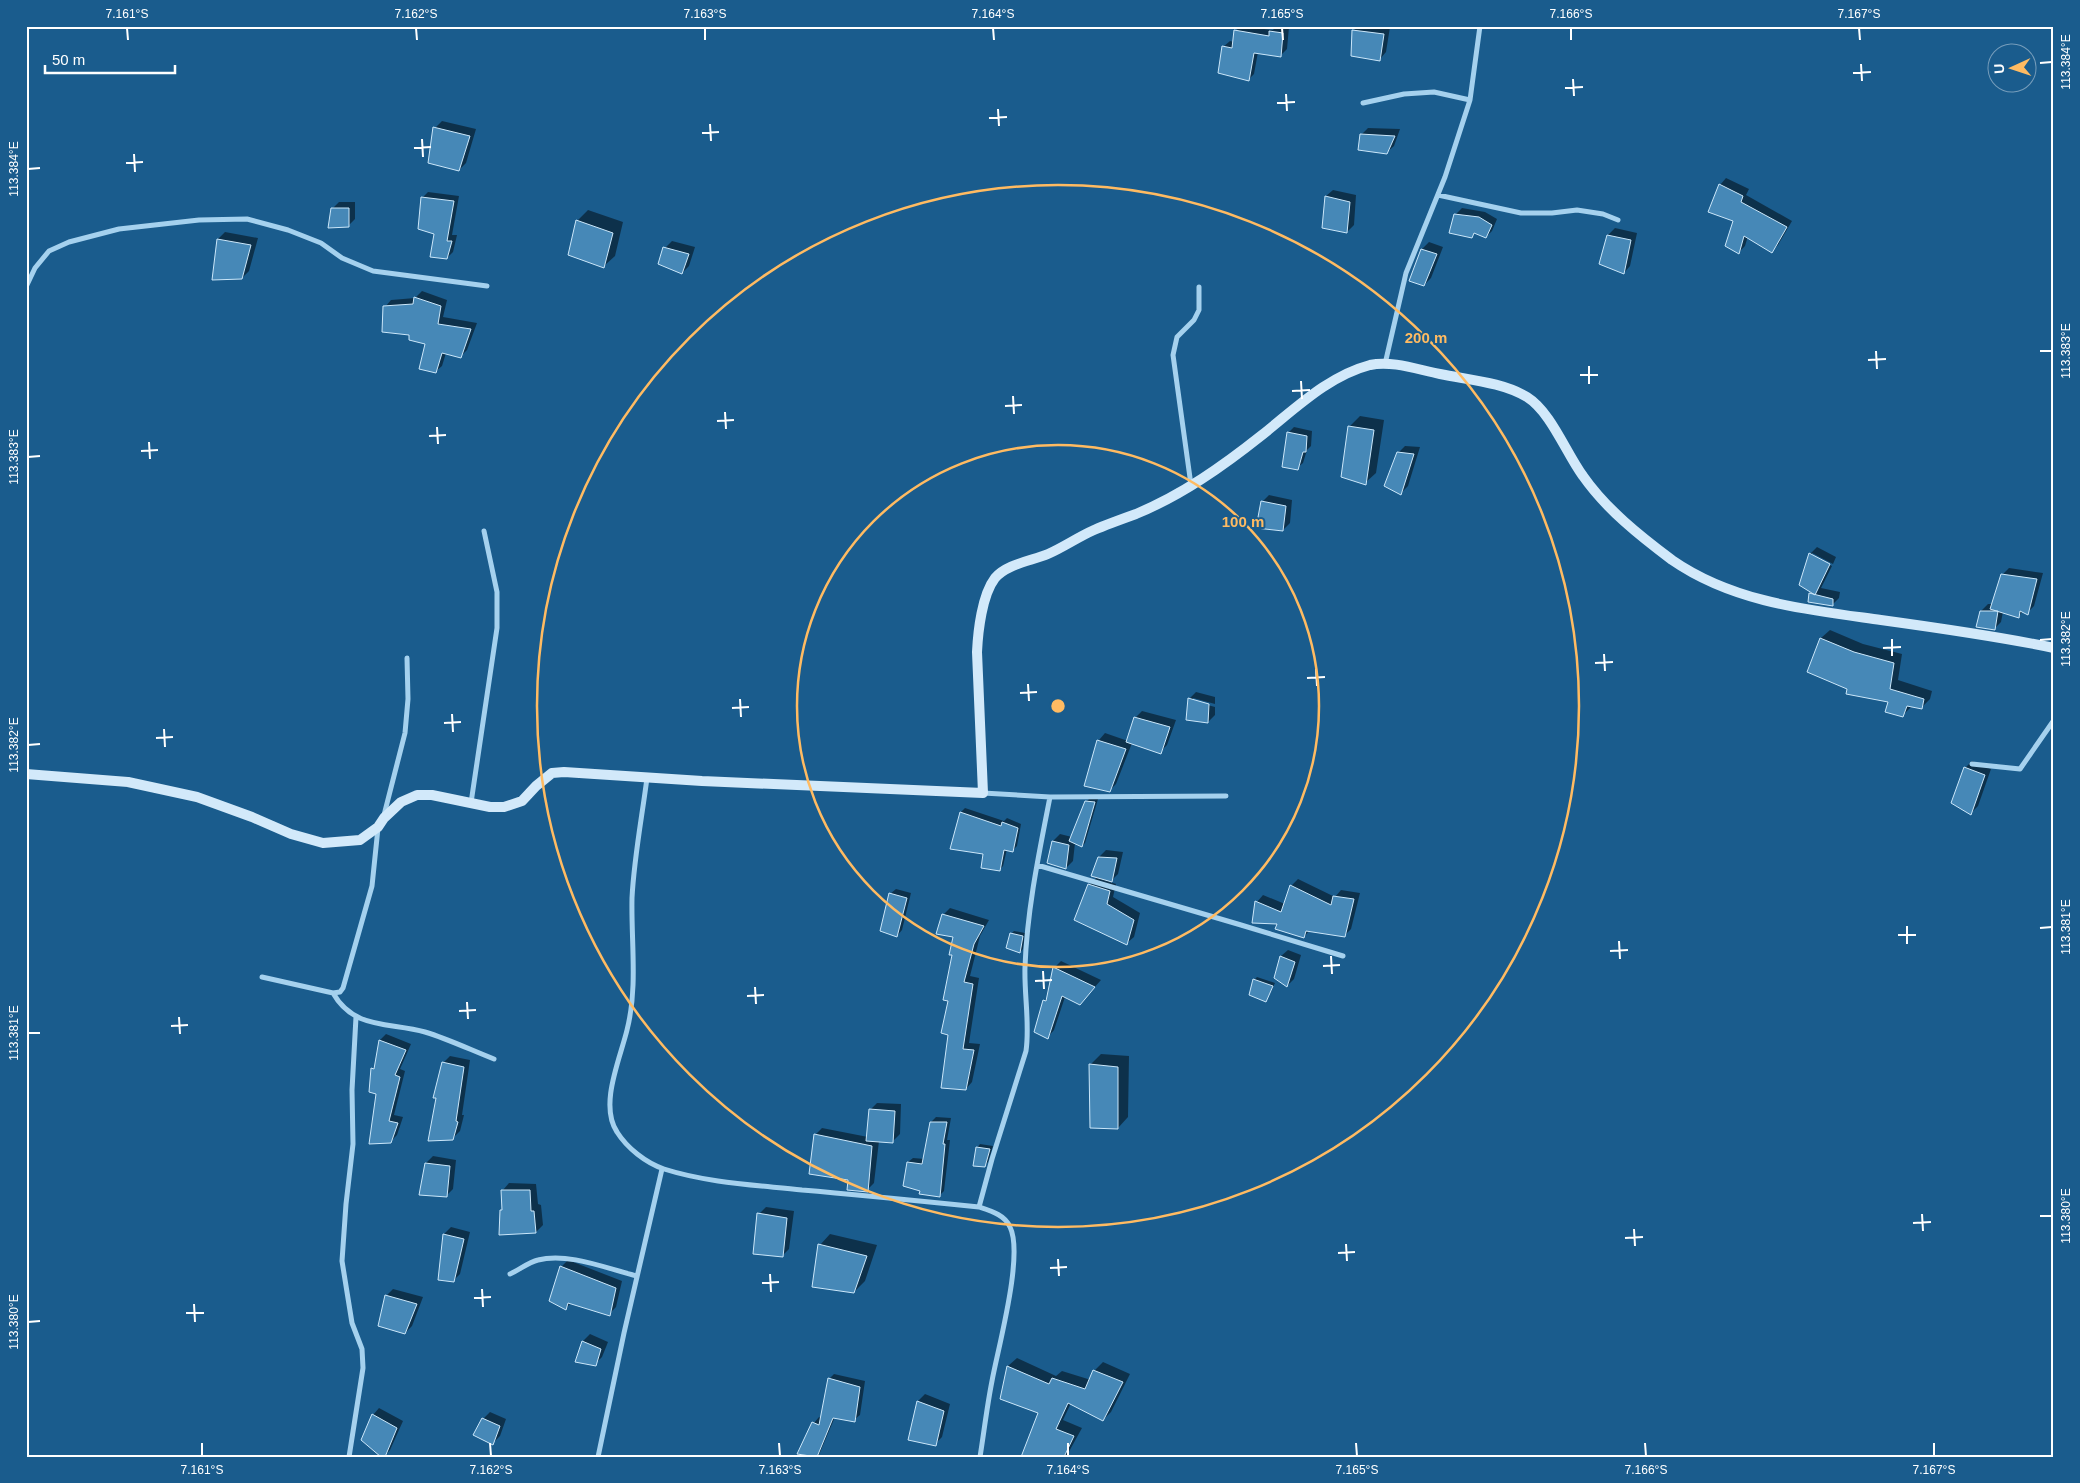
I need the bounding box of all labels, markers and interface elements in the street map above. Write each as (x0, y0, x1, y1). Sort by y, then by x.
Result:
text: 7.161°S (106, 7, 148, 21)
text: 7.162°S (395, 7, 437, 21)
text: 7.163°S (684, 7, 726, 21)
text: 7.164°S (972, 7, 1014, 21)
text: 7.165°S (1261, 7, 1303, 21)
text: 7.166°S (1550, 7, 1592, 21)
text: 7.167°S (1838, 7, 1880, 21)
text: 113.384°E (2059, 34, 2073, 90)
scale bar (45, 42, 175, 74)
north arrow (1988, 42, 2038, 92)
text: 50 m (52, 51, 85, 68)
text: U (1991, 63, 2007, 74)
text: 113.384°E (7, 141, 21, 197)
text: 113.383°E (2059, 323, 2073, 379)
text: 200 m (1405, 329, 1447, 346)
text: 113.383°E (7, 429, 21, 485)
text: 100 m (1222, 513, 1264, 530)
text: 113.382°E (2059, 611, 2073, 667)
centre of rings (1049, 697, 1067, 715)
text: 113.382°E (7, 717, 21, 773)
text: 113.381°E (2059, 899, 2073, 955)
text: 113.381°E (7, 1005, 21, 1061)
text: 113.380°E (2059, 1188, 2073, 1244)
text: 113.380°E (7, 1294, 21, 1350)
text: 7.161°S (181, 1463, 223, 1477)
text: 7.162°S (470, 1463, 512, 1477)
text: 7.163°S (759, 1463, 801, 1477)
text: 7.164°S (1047, 1463, 1089, 1477)
text: 7.165°S (1336, 1463, 1378, 1477)
text: 7.166°S (1625, 1463, 1667, 1477)
text: 7.167°S (1913, 1463, 1955, 1477)

